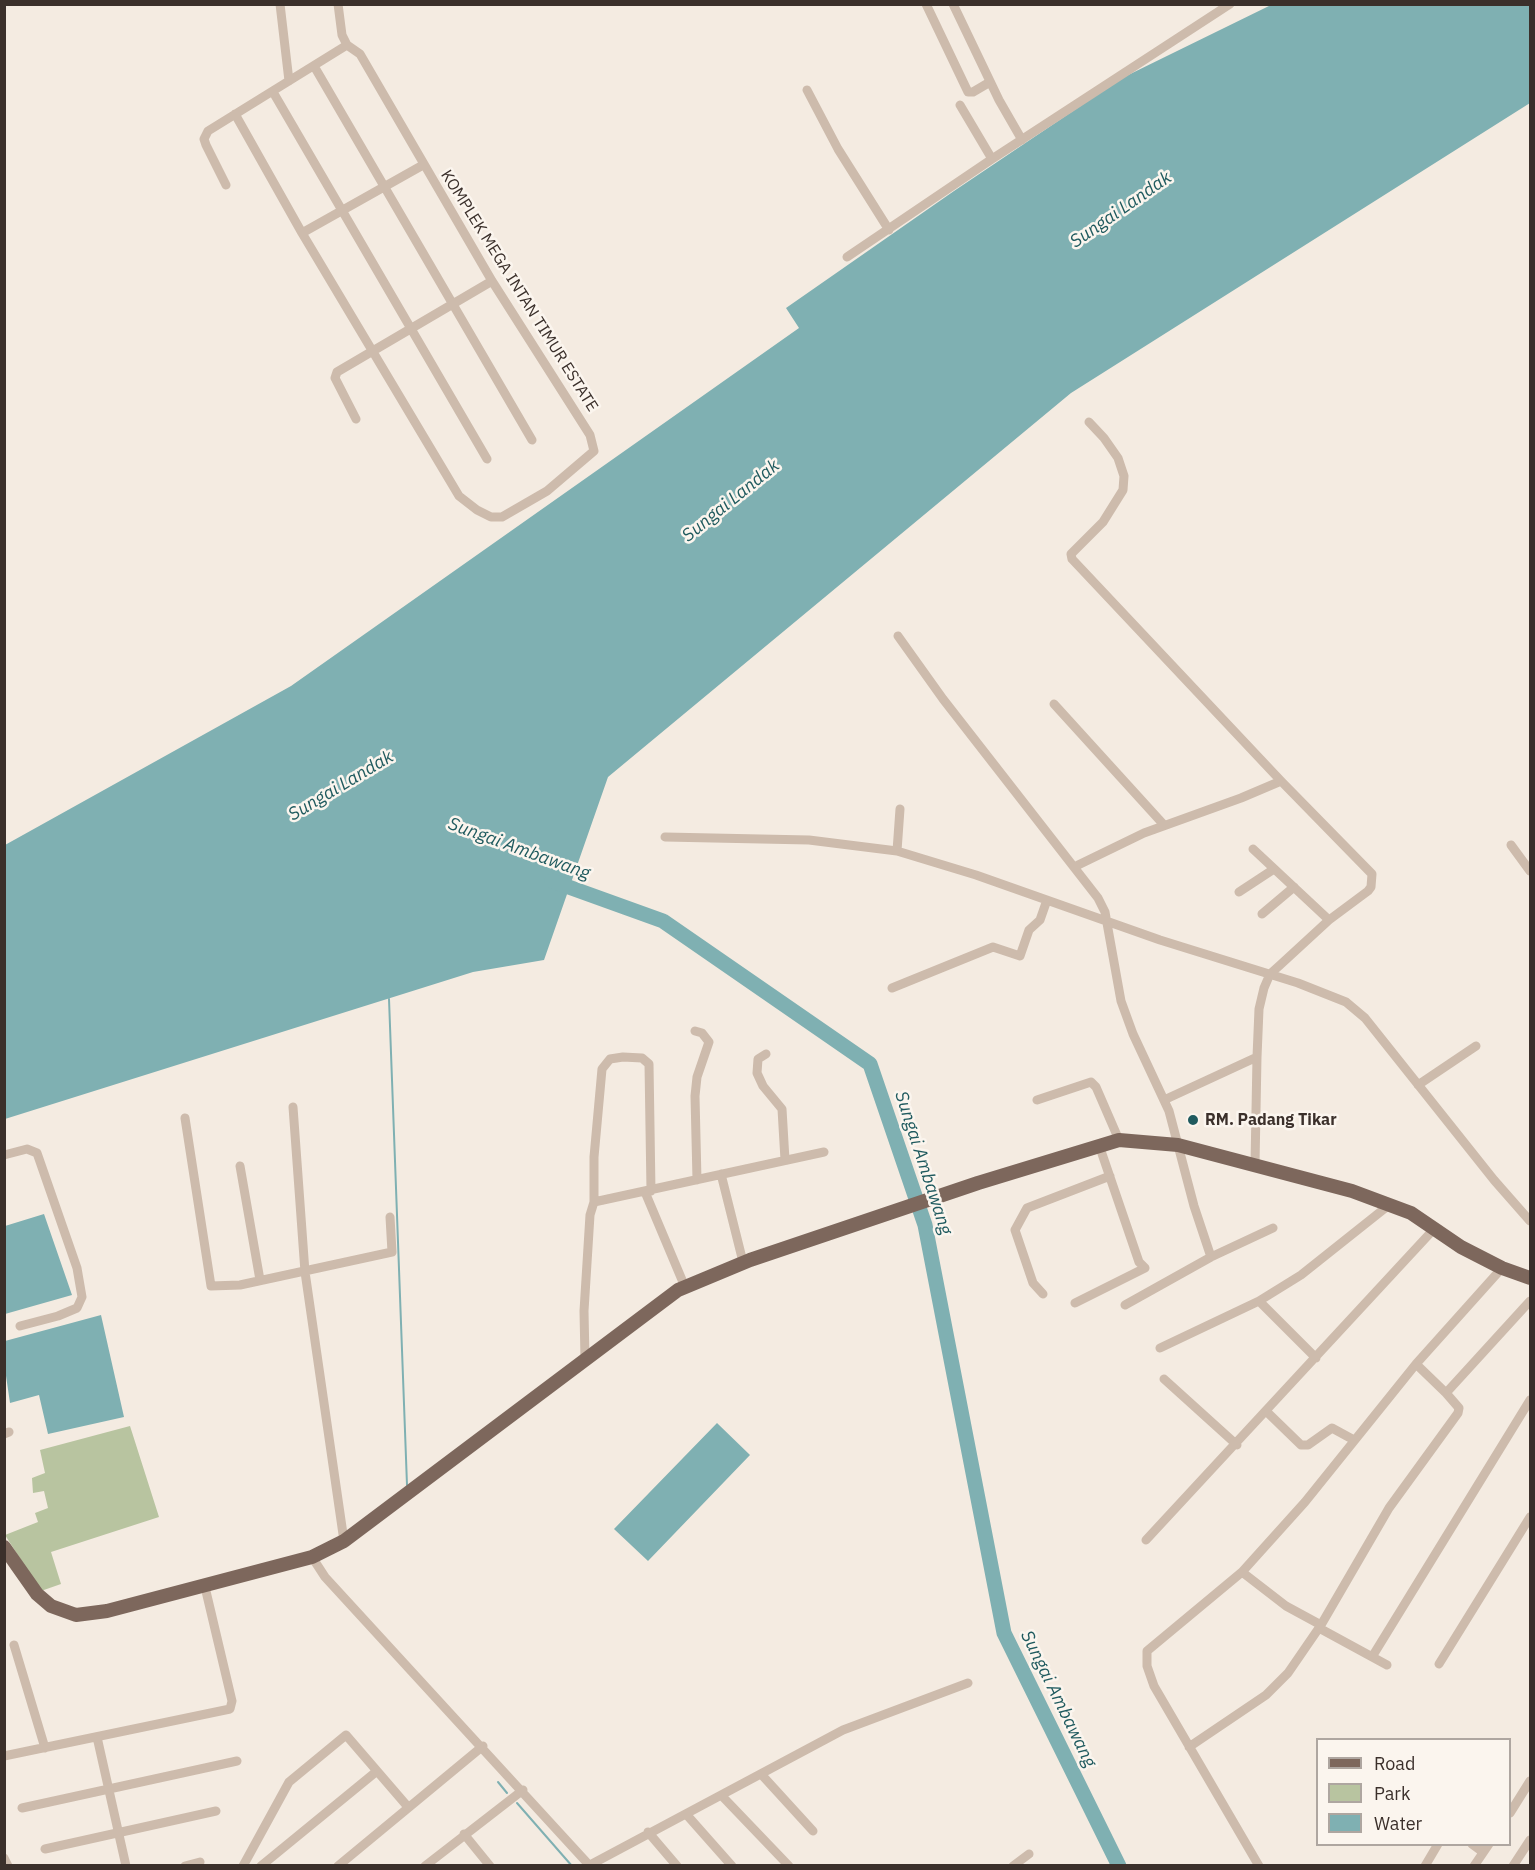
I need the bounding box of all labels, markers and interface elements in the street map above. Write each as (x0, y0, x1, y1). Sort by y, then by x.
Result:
street label: KOMPLEK MEGA INTAN TIMUR ESTATE (436, 167, 602, 415)
water label: Sungai Landak (1066, 167, 1176, 253)
water label: Sungai Landak (678, 455, 784, 547)
water label: Sungai Landak (285, 746, 397, 826)
water label: Sungai Ambawang (445, 813, 593, 885)
water label: Sungai Ambawang (890, 1089, 956, 1237)
place label: RM. Padang Tikar (1205, 1110, 1337, 1130)
marker: RM. Padang Tikar (1186, 1113, 1200, 1127)
water label: Sungai Ambawang (1016, 1627, 1100, 1771)
legend (1316, 1738, 1511, 1846)
text: Road (1374, 1752, 1415, 1775)
text: Park (1374, 1782, 1410, 1805)
text: Water (1374, 1812, 1422, 1835)

